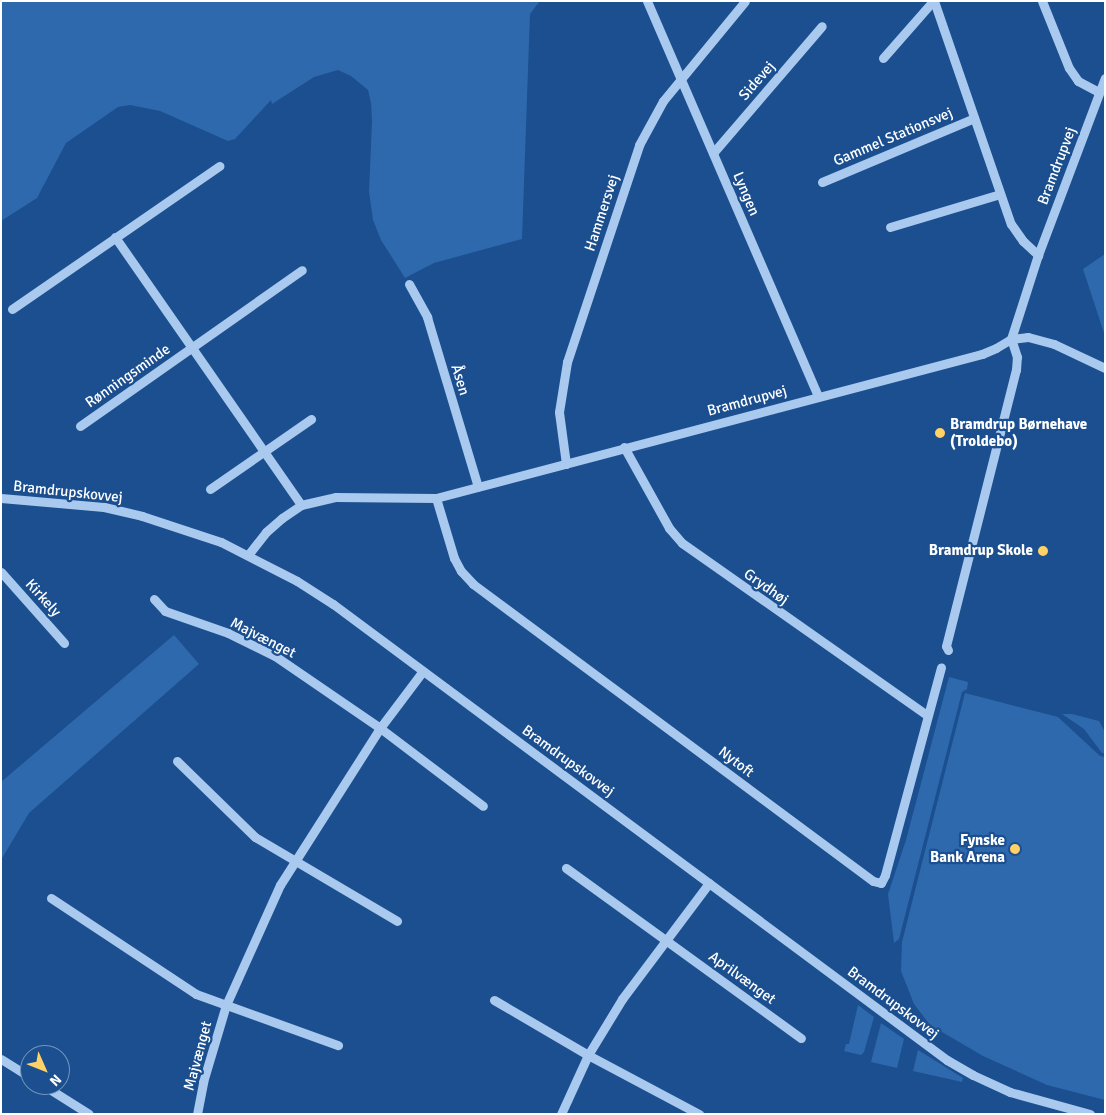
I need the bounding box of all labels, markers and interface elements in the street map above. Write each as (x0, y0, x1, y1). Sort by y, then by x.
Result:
street label: Sidevej (735, 58, 779, 104)
street label: Gammel Stationsvej (831, 104, 955, 170)
street label: Bramdrupvej (1034, 125, 1080, 207)
street label: Lyngen (729, 169, 763, 219)
street label: Hammersvej (581, 172, 623, 254)
street label: Rønningsminde (82, 340, 174, 412)
street label: Åsen (447, 362, 473, 398)
street label: Bramdrupvej (705, 382, 789, 420)
place label: Bramdrup Børnehave (Troldebo) (950, 415, 1087, 450)
marker: Bramdrup Børnehave (Troldebo) (934, 427, 946, 439)
street label: Bramdrupskovvej (12, 477, 124, 507)
place label: Bramdrup Skole (929, 542, 1033, 560)
marker: Bramdrup Skole (1037, 545, 1049, 557)
street label: Grydhøj (740, 565, 792, 609)
street label: Kirkely (21, 575, 65, 621)
street label: Majvænget (227, 614, 299, 662)
street label: Bramdrupskovvej (518, 721, 618, 801)
street label: Nytoft (715, 743, 757, 781)
place label: Fynske Bank Arena (930, 831, 1005, 866)
marker: Fynske Bank Arena (1009, 843, 1021, 855)
street label: Aprilvænget (705, 948, 779, 1008)
street label: Bramdrupskovvej (844, 963, 942, 1043)
street label: Majvænget (180, 1019, 216, 1093)
north arrow (20, 1045, 70, 1095)
text: N (46, 1071, 65, 1089)

